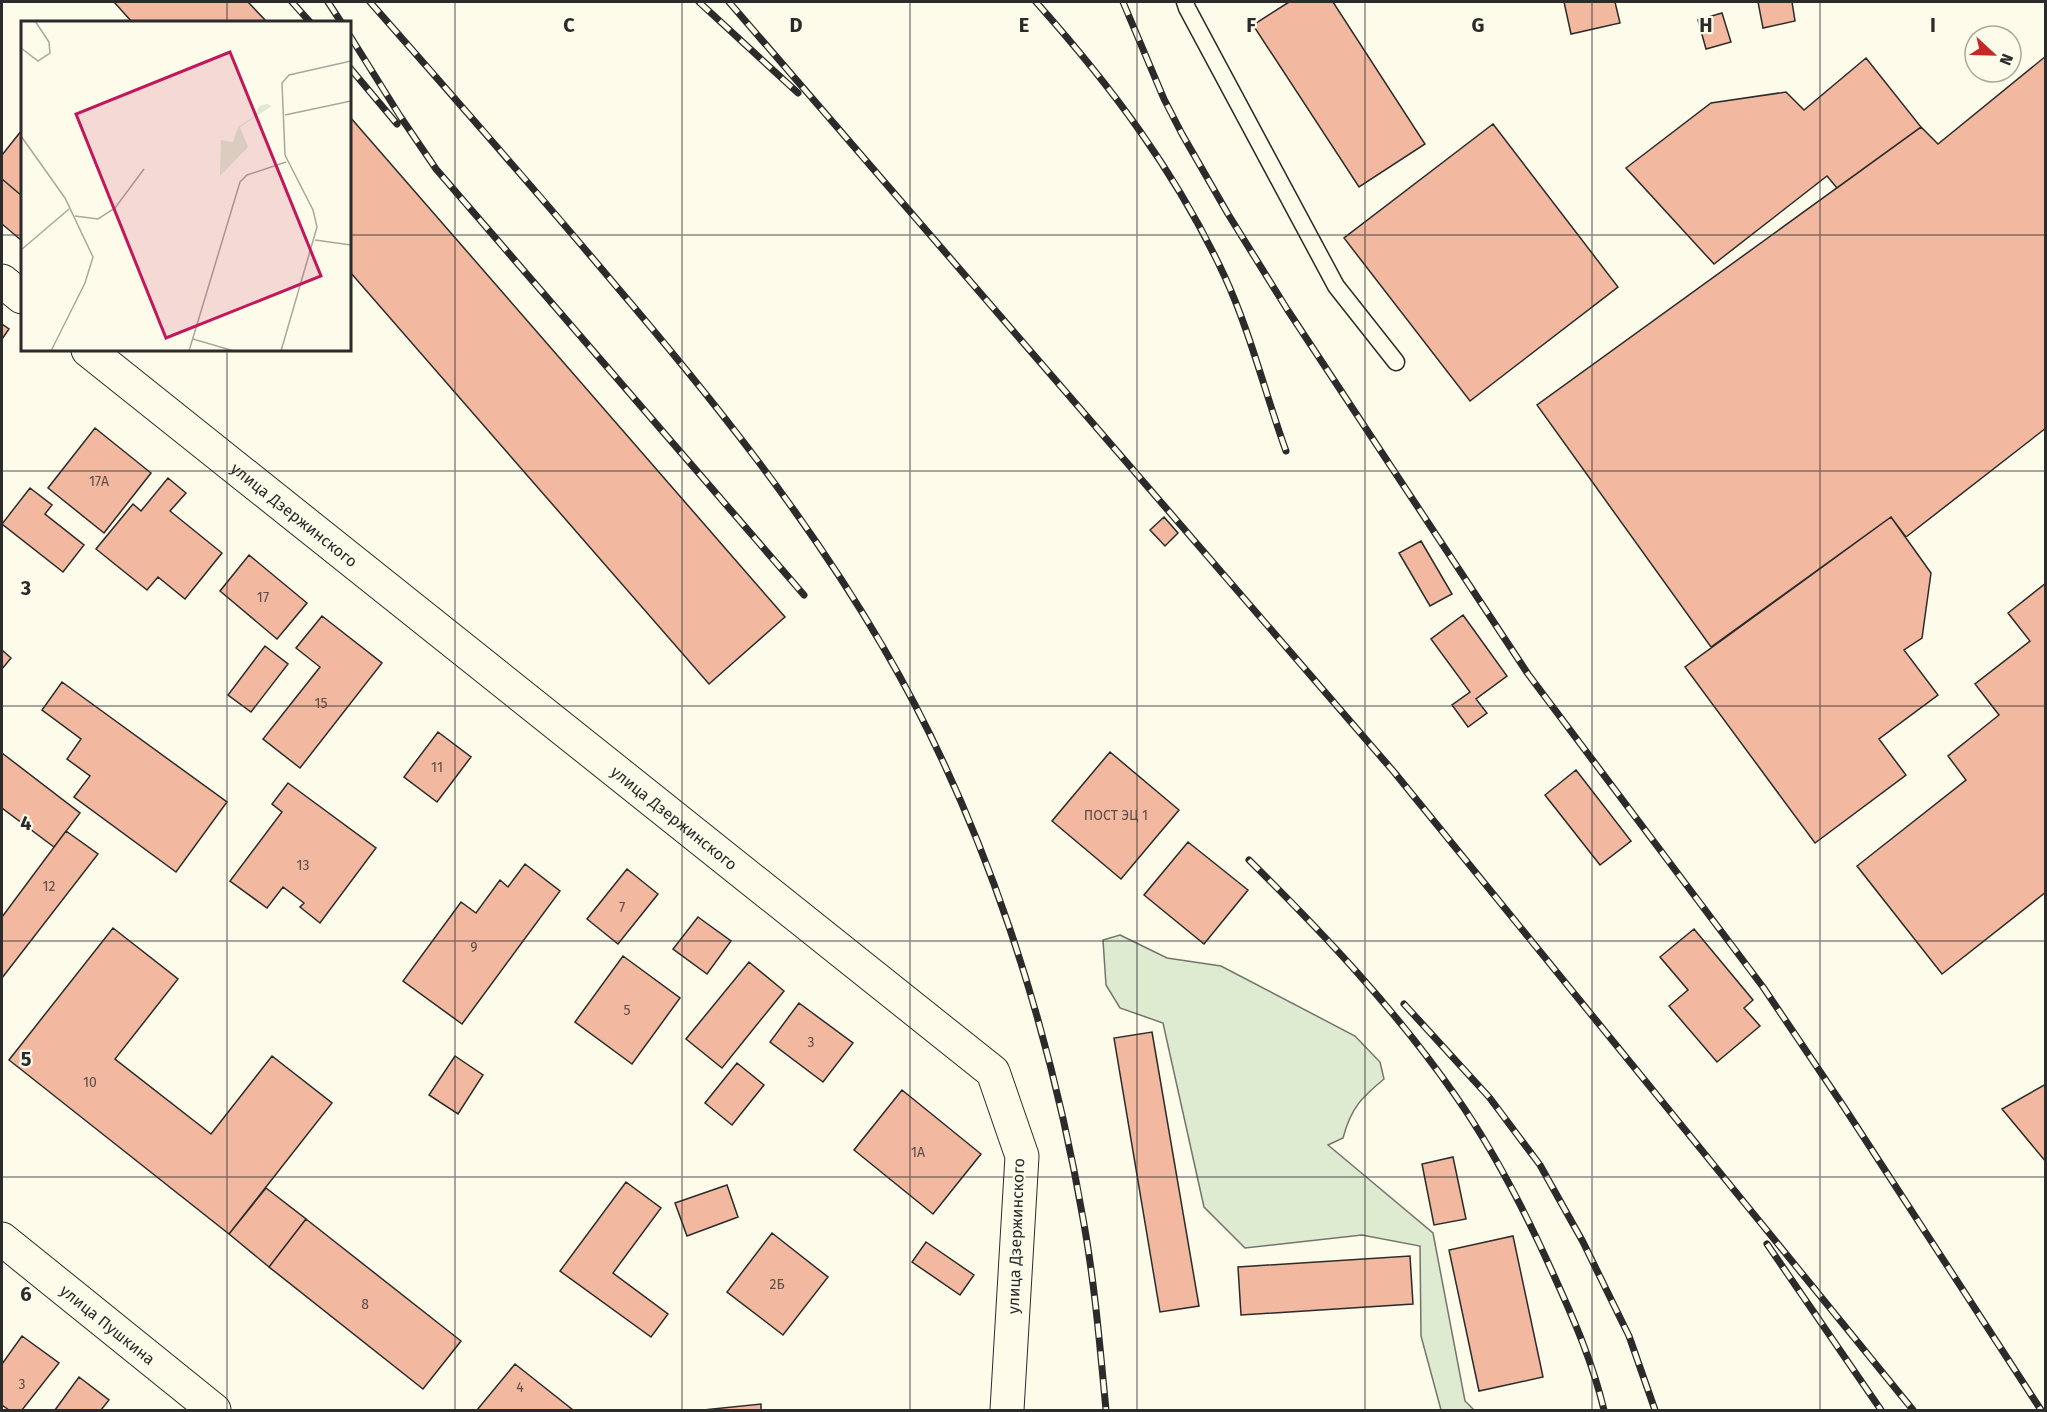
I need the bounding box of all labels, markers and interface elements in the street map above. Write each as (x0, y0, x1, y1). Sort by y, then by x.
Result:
text: C (563, 13, 575, 37)
text: D (789, 13, 803, 37)
text: E (1019, 13, 1029, 37)
text: F (1246, 13, 1256, 37)
text: G (1472, 13, 1484, 37)
text: H (1699, 13, 1713, 37)
text: I (1930, 13, 1936, 37)
inset map (21, 21, 351, 351)
north arrow (1963, 24, 2023, 84)
text: N (1996, 51, 2017, 68)
street label: улица Дзержинского (227, 458, 361, 571)
house number: 17А (89, 473, 109, 490)
text: 3 (20, 576, 31, 600)
house number: 17 (257, 589, 269, 606)
house number: 15 (314, 695, 328, 712)
house number: 11 (431, 759, 443, 776)
street label: улица Дзержинского (607, 762, 741, 874)
house number: ПОСТ ЭЦ 1 (1084, 807, 1148, 824)
text: 4 (20, 811, 32, 835)
house number: 13 (296, 857, 310, 874)
house number: 12 (43, 878, 56, 895)
house number: 7 (619, 899, 625, 916)
house number: 9 (470, 939, 478, 956)
house number: 5 (623, 1002, 631, 1019)
house number: 3 (808, 1034, 815, 1051)
text: 5 (21, 1047, 32, 1071)
house number: 10 (83, 1074, 97, 1091)
house number: 1А (911, 1144, 925, 1161)
street label: улица Дзержинского (1004, 1158, 1028, 1314)
house number: 2Б (769, 1276, 785, 1293)
street label: улица Пушкина (57, 1280, 159, 1368)
text: 6 (20, 1282, 32, 1306)
house number: 8 (361, 1296, 369, 1313)
house number: 3 (19, 1376, 26, 1393)
house number: 4 (516, 1379, 524, 1396)

